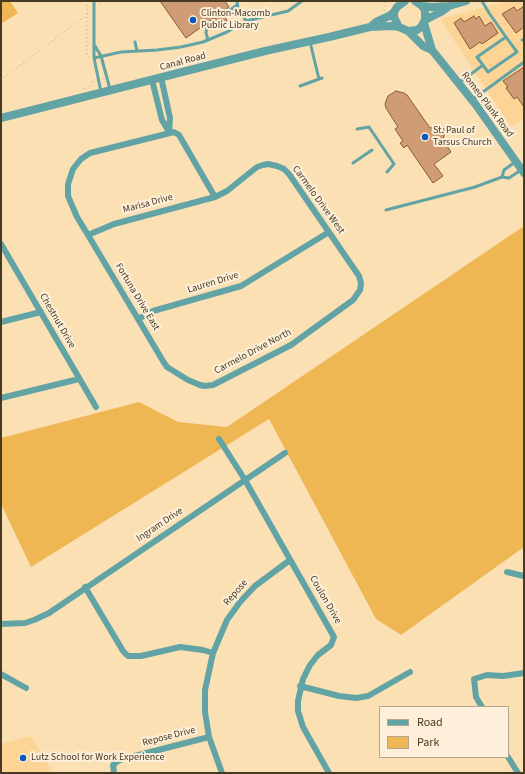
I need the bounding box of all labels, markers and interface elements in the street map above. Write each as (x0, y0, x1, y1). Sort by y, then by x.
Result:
place label: Clinton-Macomb Public Library (201, 8, 270, 32)
marker: Clinton-Macomb Public Library (188, 15, 198, 25)
street label: Canal Road (159, 50, 207, 74)
street label: Romeo Plank Road (458, 70, 516, 140)
place label: St. Paul of Tarsus Church (433, 125, 492, 148)
marker: St. Paul of Tarsus Church (420, 132, 430, 142)
street label: Carmelo Drive West (289, 164, 347, 236)
street label: Marisa Drive (122, 192, 174, 216)
street label: Fortuna Drive East (112, 261, 162, 333)
street label: Lauren Drive (186, 270, 240, 296)
street label: Chestnut Drive (36, 291, 78, 351)
street label: Carmelo Drive North (213, 327, 293, 377)
street label: Ingram Drive (135, 505, 185, 545)
street label: Coulon Drive (306, 574, 344, 626)
street label: Repose (221, 577, 251, 609)
legend (379, 706, 509, 758)
text: Road (417, 714, 443, 731)
street label: Repose Drive (141, 725, 197, 749)
text: Park (417, 734, 439, 751)
place label: Lutz School for Work Experience (31, 752, 165, 764)
marker: Lutz School for Work Experience (18, 753, 28, 763)

